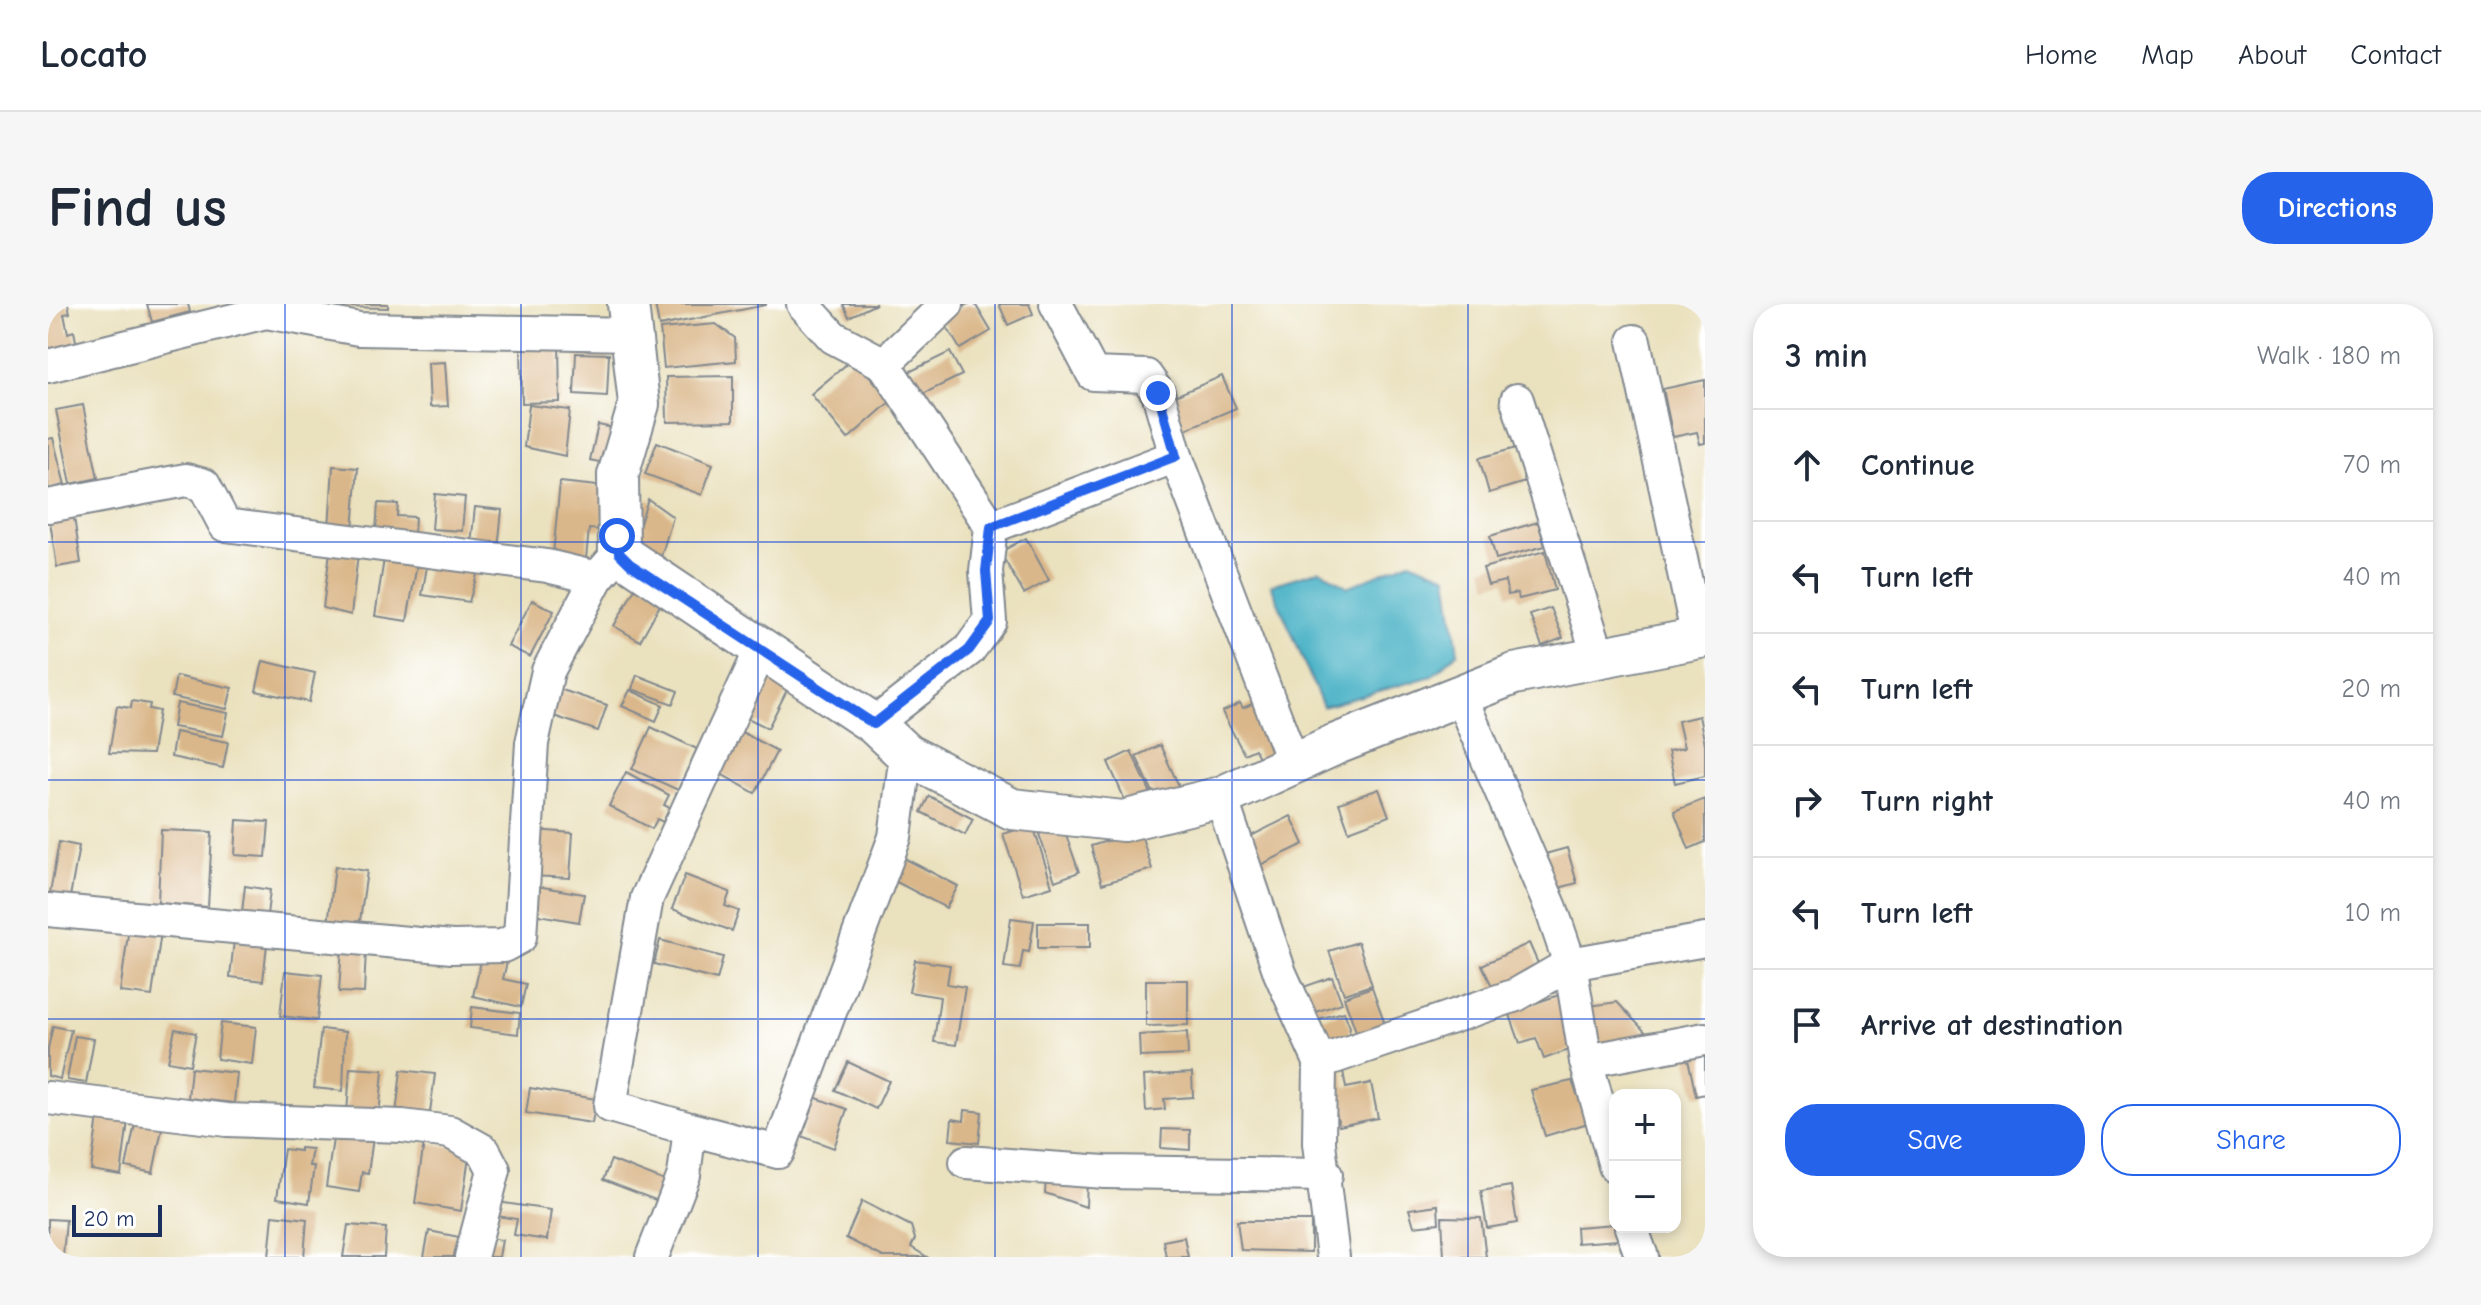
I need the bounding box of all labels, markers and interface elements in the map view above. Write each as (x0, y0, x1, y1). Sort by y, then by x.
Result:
text: Locato (40, 33, 148, 77)
text: Home (2025, 39, 2097, 71)
text: Map (2141, 39, 2194, 71)
text: About (2238, 39, 2306, 71)
text: Contact (2350, 39, 2441, 71)
button: Directions (2242, 172, 2433, 244)
text: Find us (48, 176, 227, 240)
text: 3 min (1785, 336, 1868, 376)
text: Walk · 180 m (2257, 341, 2401, 371)
route end (1140, 375, 1176, 411)
icon: ahead (1785, 443, 1829, 487)
text: Continue (1861, 448, 1975, 483)
text: 70 m (2343, 450, 2401, 480)
route start (599, 518, 635, 554)
icon: left (1785, 555, 1829, 599)
text: Turn left (1861, 560, 1973, 595)
text: 40 m (2342, 562, 2401, 592)
icon: left (1785, 667, 1829, 711)
text: Turn left (1861, 672, 1973, 707)
text: 20 m (2341, 674, 2401, 704)
icon: right (1785, 779, 1829, 823)
text: Turn right (1861, 784, 1993, 819)
text: 40 m (2342, 786, 2401, 816)
icon: left (1785, 891, 1829, 935)
text: Turn left (1861, 896, 1973, 931)
text: 10 m (2345, 898, 2401, 928)
icon: arrive (1785, 1003, 1829, 1047)
text: Arrive at destination (1861, 1008, 2123, 1043)
map controls (1609, 1089, 1681, 1233)
button: + (1609, 1089, 1681, 1161)
button: Save (1785, 1104, 2085, 1176)
button: Share (2101, 1104, 2401, 1176)
button: − (1609, 1161, 1681, 1233)
scale bar (72, 1201, 162, 1237)
text: 20 m (84, 1206, 134, 1232)

